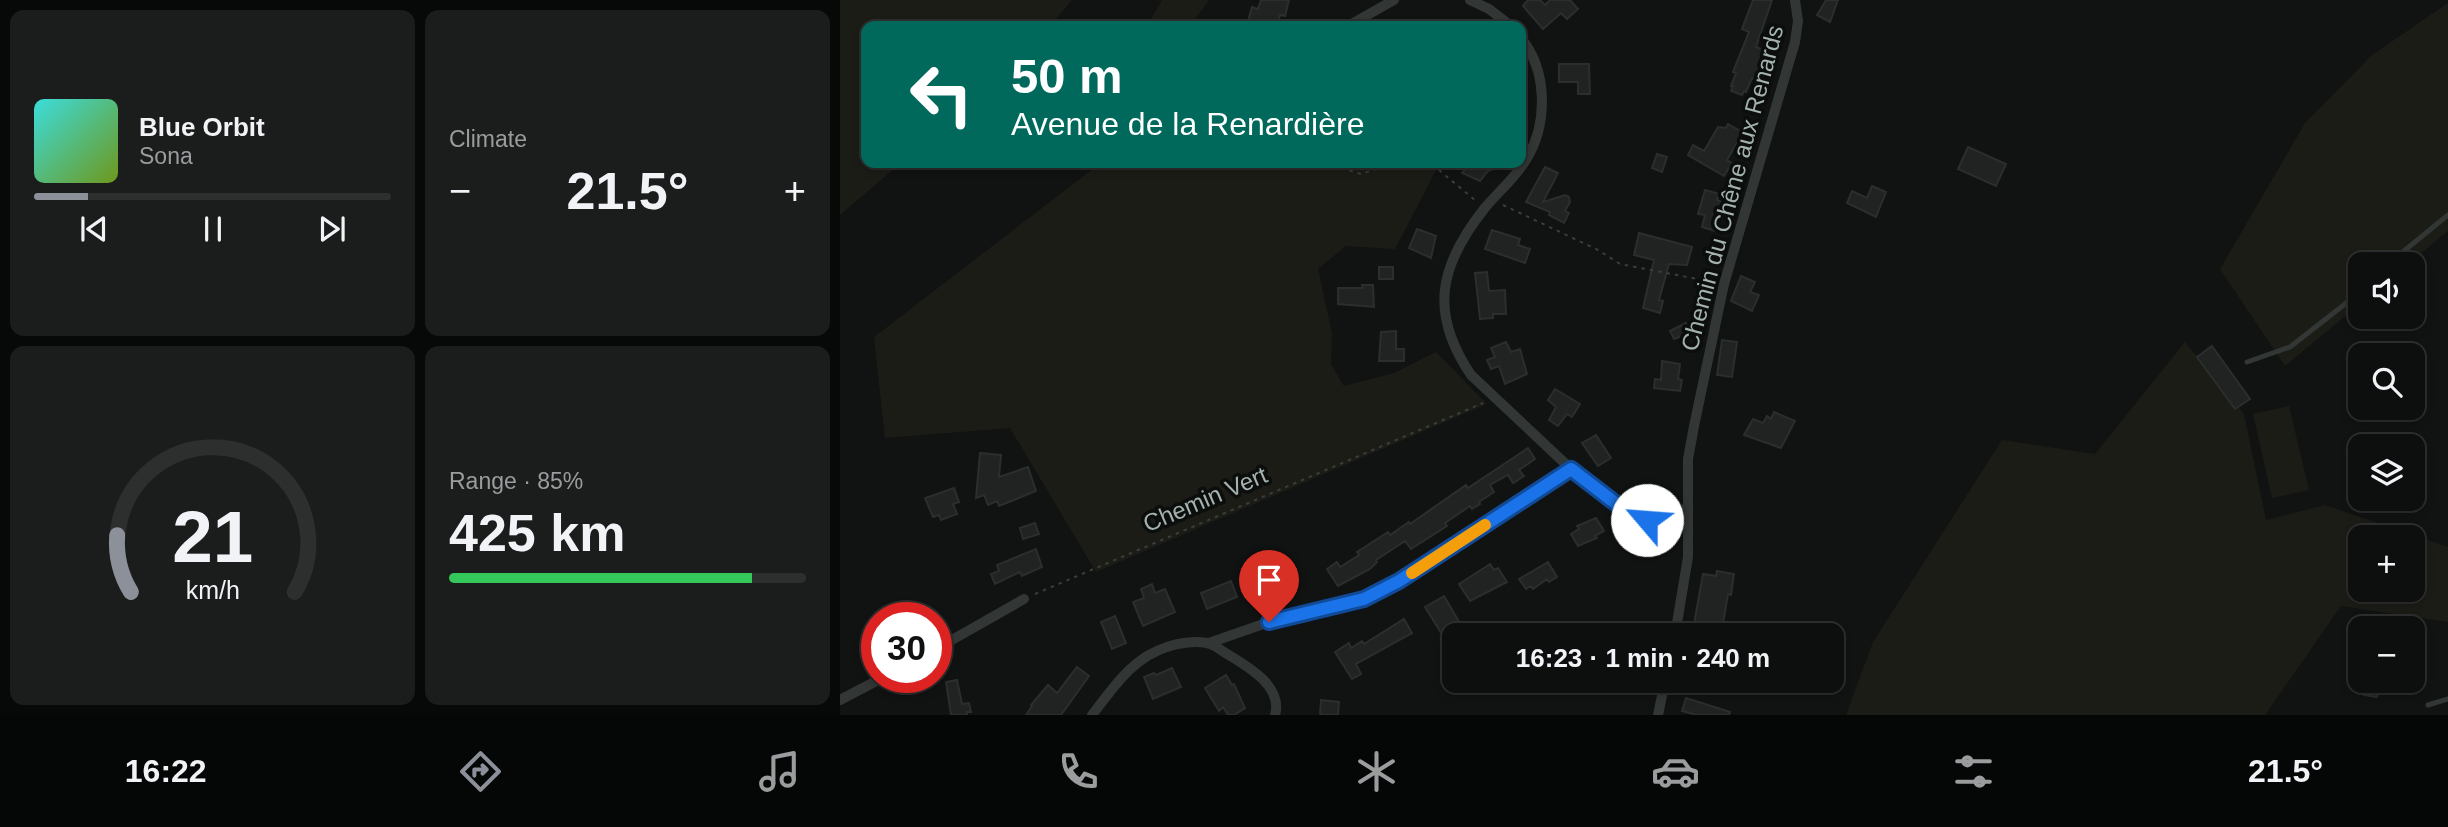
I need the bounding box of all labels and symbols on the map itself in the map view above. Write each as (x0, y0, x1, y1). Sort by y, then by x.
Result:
street label: Chemin du Chêne aux Renards (1675, 22, 1789, 354)
street label: Chemin Vert (1139, 461, 1271, 537)
position arrow (1610, 483, 1684, 557)
pin (1239, 550, 1299, 622)
speed limit sign: 30 (861, 602, 952, 693)

